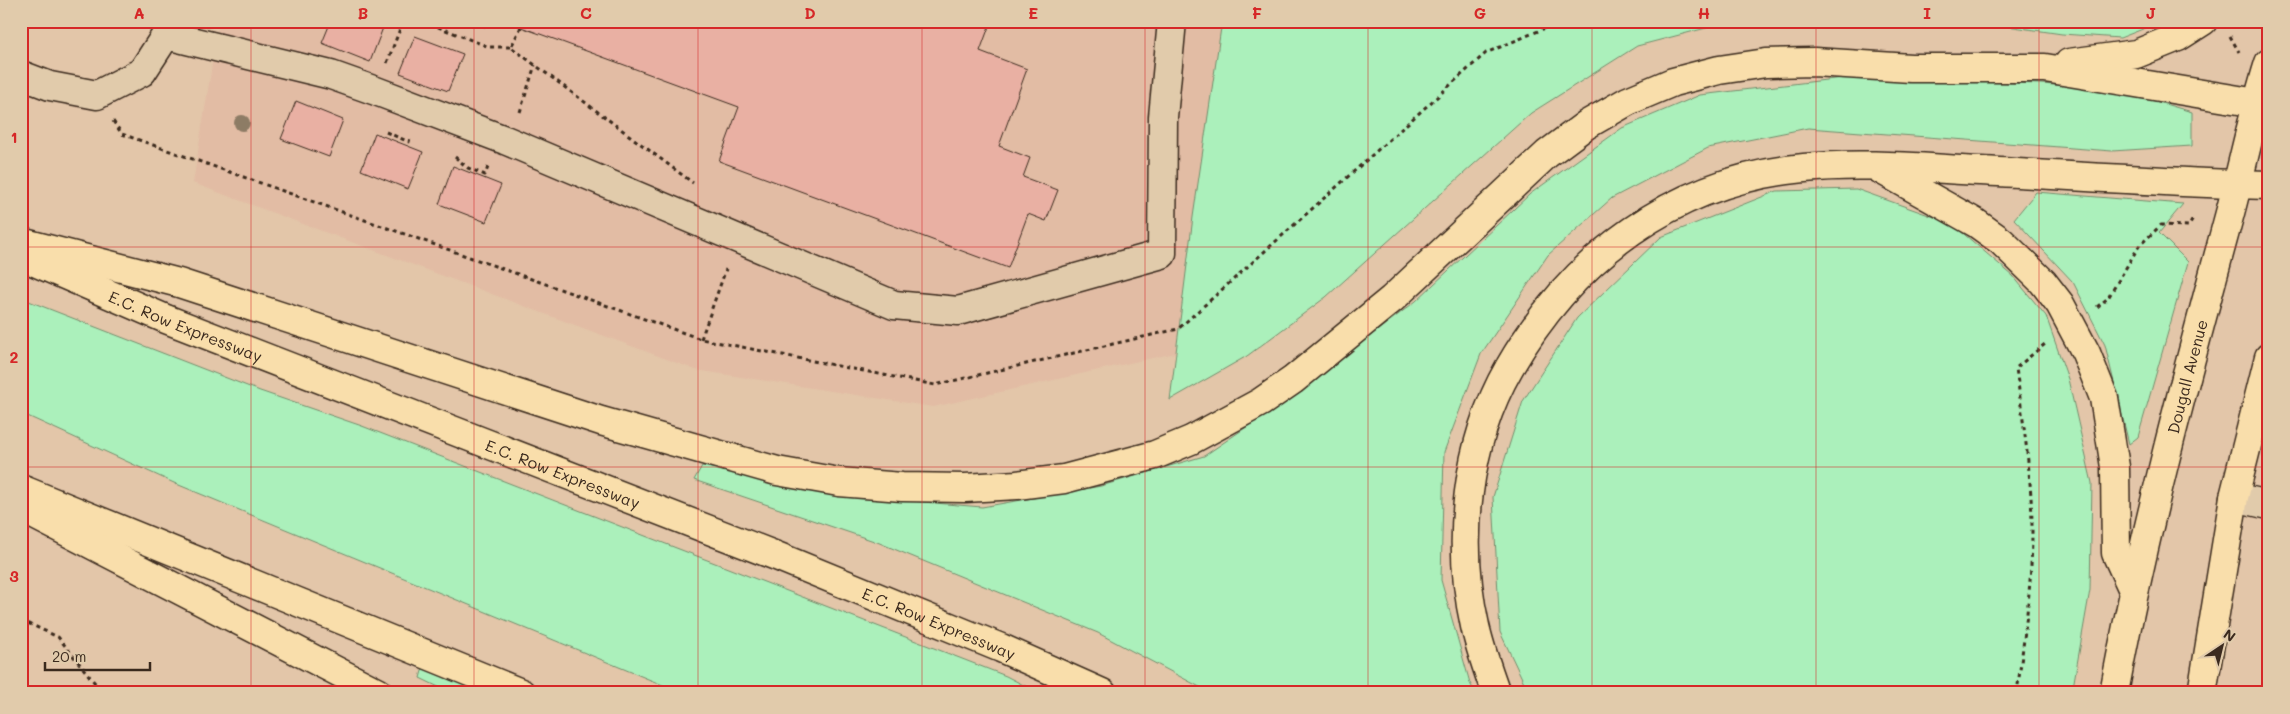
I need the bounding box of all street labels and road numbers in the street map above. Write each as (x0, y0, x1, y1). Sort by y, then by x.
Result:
street label: E.C. Row Expressway (106, 285, 266, 366)
street label: Dougall Avenue (2162, 317, 2211, 436)
street label: E.C. Row Expressway (483, 434, 643, 513)
street label: E.C. Row Expressway (860, 582, 1019, 664)

